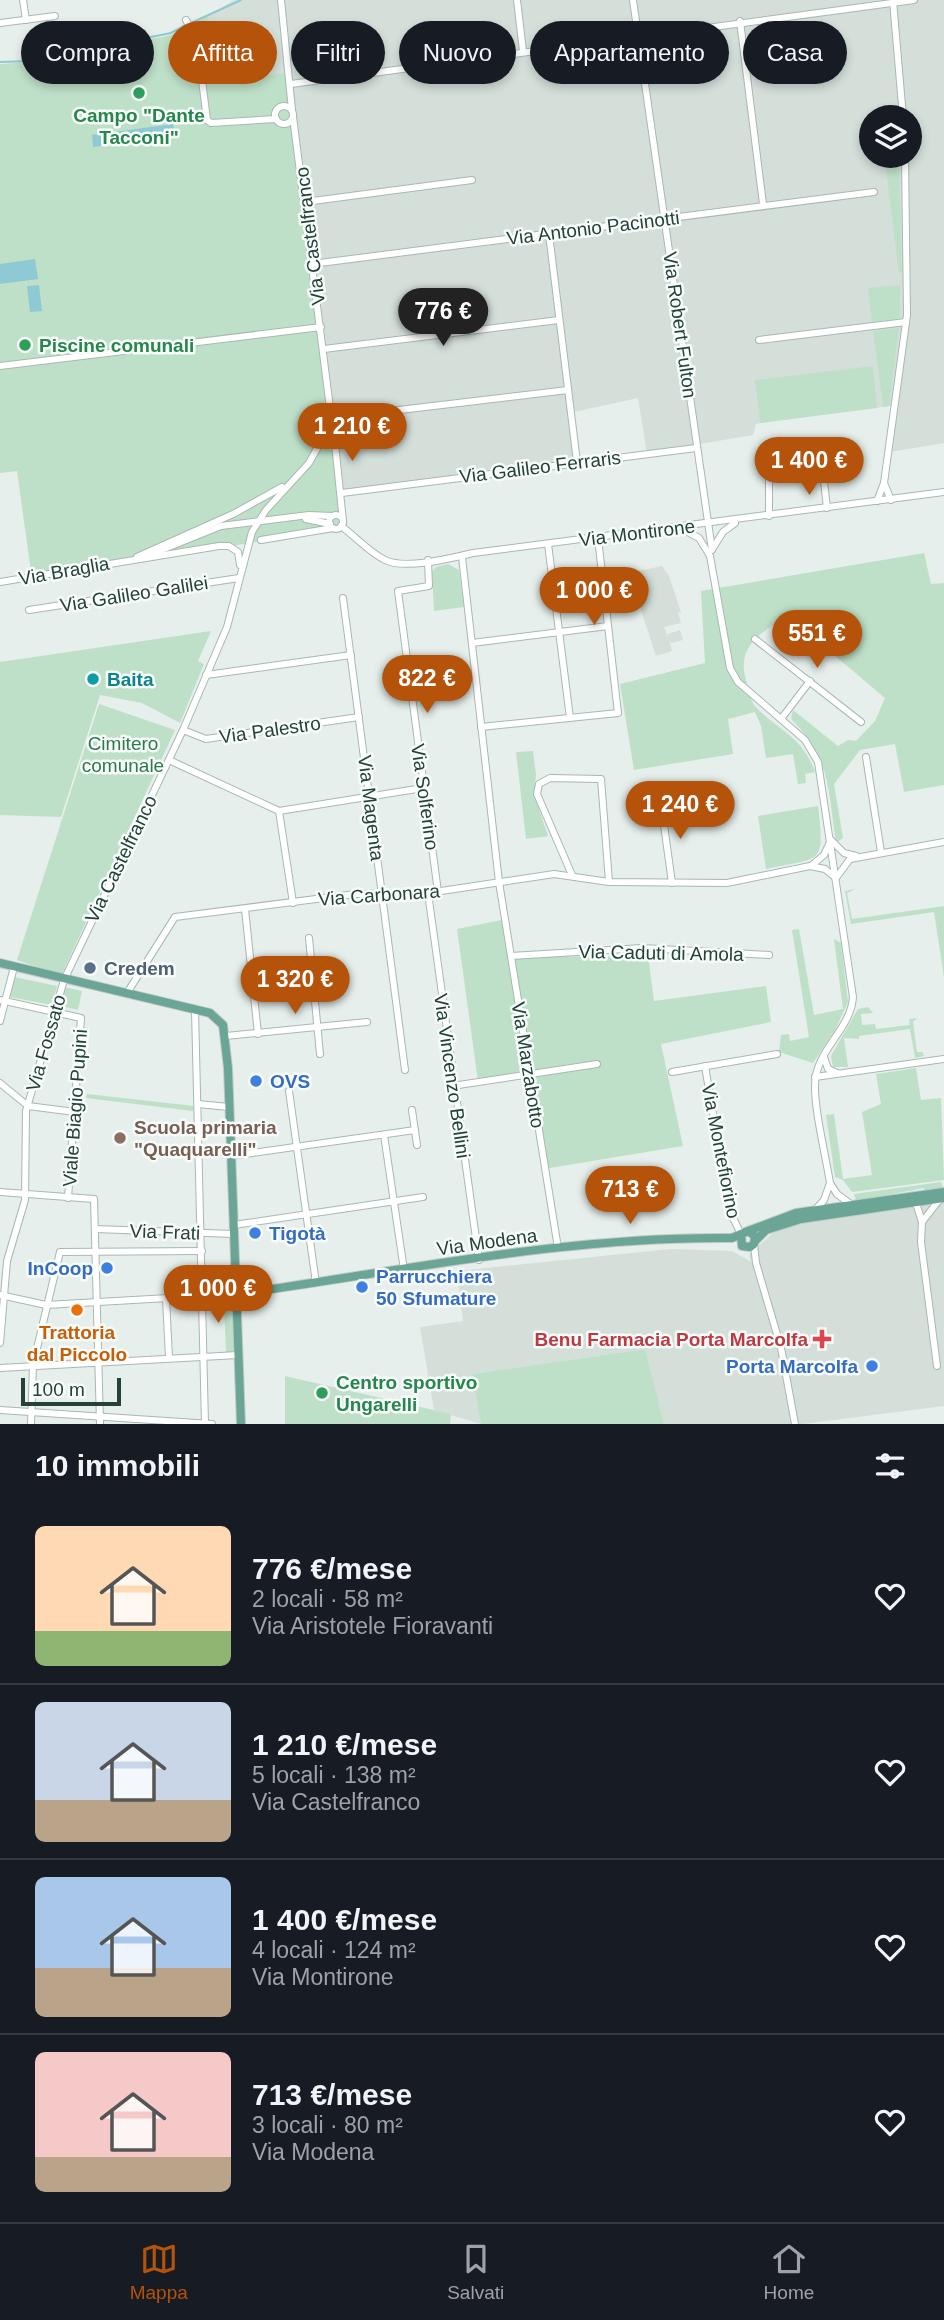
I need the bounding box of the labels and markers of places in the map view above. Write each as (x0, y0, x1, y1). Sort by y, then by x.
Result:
marker: Campo "Dante Tacconi" (131, 85, 147, 101)
place label: Campo "Dante Tacconi" (73, 105, 205, 148)
pin: 776 € (394, 288, 492, 348)
place label: Piscine comunali (39, 335, 194, 356)
marker: Piscine comunali (17, 337, 33, 353)
pin: 1 210 € (287, 404, 417, 463)
pin: 1 400 € (744, 438, 874, 497)
pin: 1 000 € (529, 568, 659, 627)
pin: 551 € (768, 610, 866, 670)
pin: 822 € (378, 656, 476, 715)
place label: Baita (107, 669, 154, 690)
marker: Baita (85, 671, 101, 687)
pin: 1 240 € (615, 782, 745, 841)
pin: 1 320 € (230, 956, 360, 1016)
place label: Credem (104, 958, 175, 979)
marker: Credem (82, 960, 98, 976)
place label: OVS (270, 1071, 310, 1092)
marker: OVS (248, 1073, 264, 1089)
place label: Scuola primaria "Quaquarelli" (134, 1117, 277, 1160)
marker: Scuola primaria "Quaquarelli" (112, 1130, 128, 1146)
pin: 713 € (581, 1166, 679, 1226)
place label: Tigotà (269, 1223, 326, 1244)
marker: Tigotà (247, 1225, 263, 1241)
place label: InCoop (28, 1258, 93, 1279)
marker: InCoop (99, 1260, 115, 1276)
pin: 1 000 € (153, 1266, 283, 1325)
place label: Parrucchiera 50 Sfumature (376, 1266, 496, 1309)
marker: Parrucchiera 50 Sfumature (354, 1279, 370, 1295)
marker: Trattoria dal Piccolo (69, 1302, 85, 1318)
place label: Trattoria dal Piccolo (27, 1322, 127, 1365)
place label: Benu Farmacia Porta Marcolfa (535, 1329, 808, 1350)
marker: Benu Farmacia Porta Marcolfa (814, 1331, 830, 1347)
place label: Porta Marcolfa (726, 1356, 858, 1377)
marker: Porta Marcolfa (864, 1358, 880, 1374)
place label: Centro sportivo Ungarelli (336, 1372, 477, 1415)
marker: Centro sportivo Ungarelli (314, 1385, 330, 1401)

